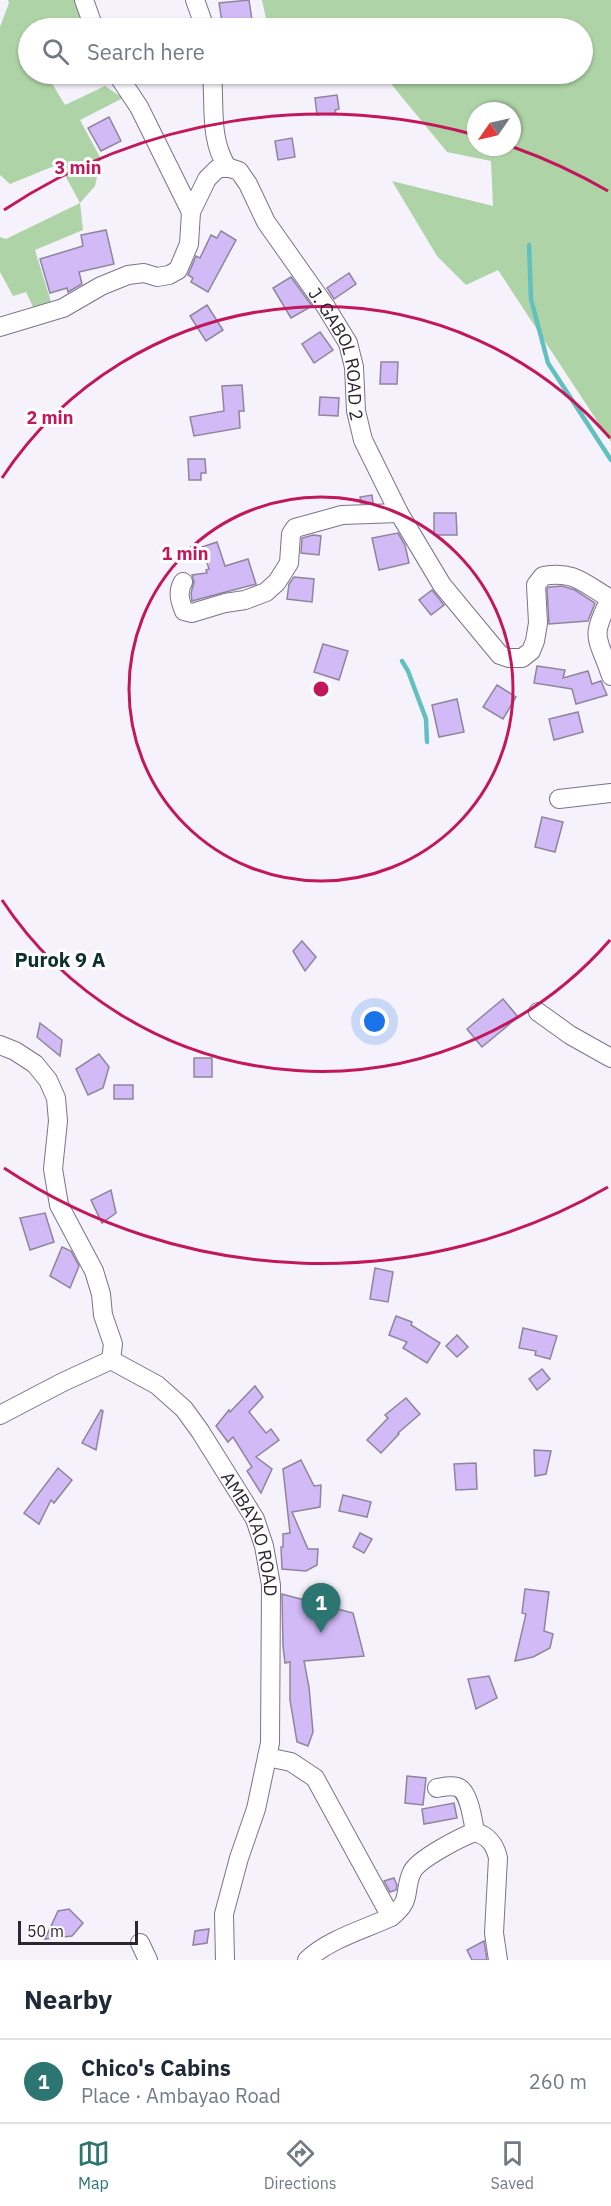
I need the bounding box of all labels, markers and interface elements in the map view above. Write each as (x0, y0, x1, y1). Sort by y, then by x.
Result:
search box (18, 18, 593, 84)
icon: search (39, 35, 72, 68)
text: Search here (87, 37, 205, 66)
north arrow (467, 102, 521, 156)
text: 3 min (54, 156, 102, 179)
street label: J. GABOL ROAD 2 (304, 282, 369, 423)
text: 2 min (26, 406, 74, 429)
text: 1 min (161, 542, 209, 565)
centre of rings (311, 679, 331, 699)
district label: Purok 9 A (15, 946, 106, 973)
your location (360, 1007, 389, 1036)
street label: AMBAYAO ROAD (216, 1467, 283, 1596)
pin: 1 (302, 1584, 340, 1633)
scale bar (18, 1918, 138, 1946)
text: 50 m (27, 1921, 64, 1941)
text: Nearby (24, 1982, 112, 2016)
text: Chico's Cabins (81, 2053, 231, 2082)
text: 1 (38, 2068, 50, 2095)
text: 260 m (529, 2068, 587, 2095)
text: Place · Ambayao Road (81, 2082, 281, 2109)
tab: Map (77, 2137, 110, 2193)
tab: Directions (264, 2137, 337, 2193)
tab: Saved (491, 2137, 534, 2193)

